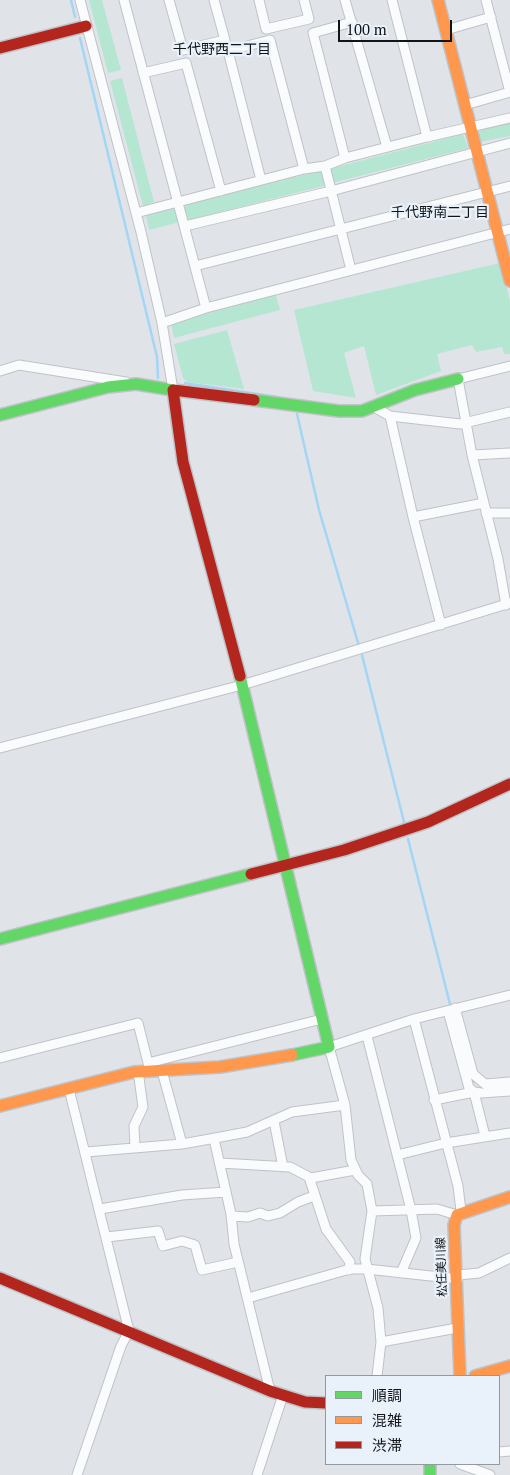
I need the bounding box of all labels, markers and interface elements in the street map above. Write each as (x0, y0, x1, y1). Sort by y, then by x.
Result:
scale bar (340, 10, 454, 42)
text: 100 m (346, 19, 387, 39)
district label: 千代野西二丁目 (173, 42, 271, 58)
district label: 千代野南二丁目 (391, 205, 489, 221)
street label: 松任美川線 (434, 1237, 450, 1297)
legend (325, 1375, 500, 1465)
text: 順調 (372, 1385, 402, 1405)
text: 混雑 (372, 1410, 402, 1430)
text: 渋滞 (372, 1435, 402, 1455)

